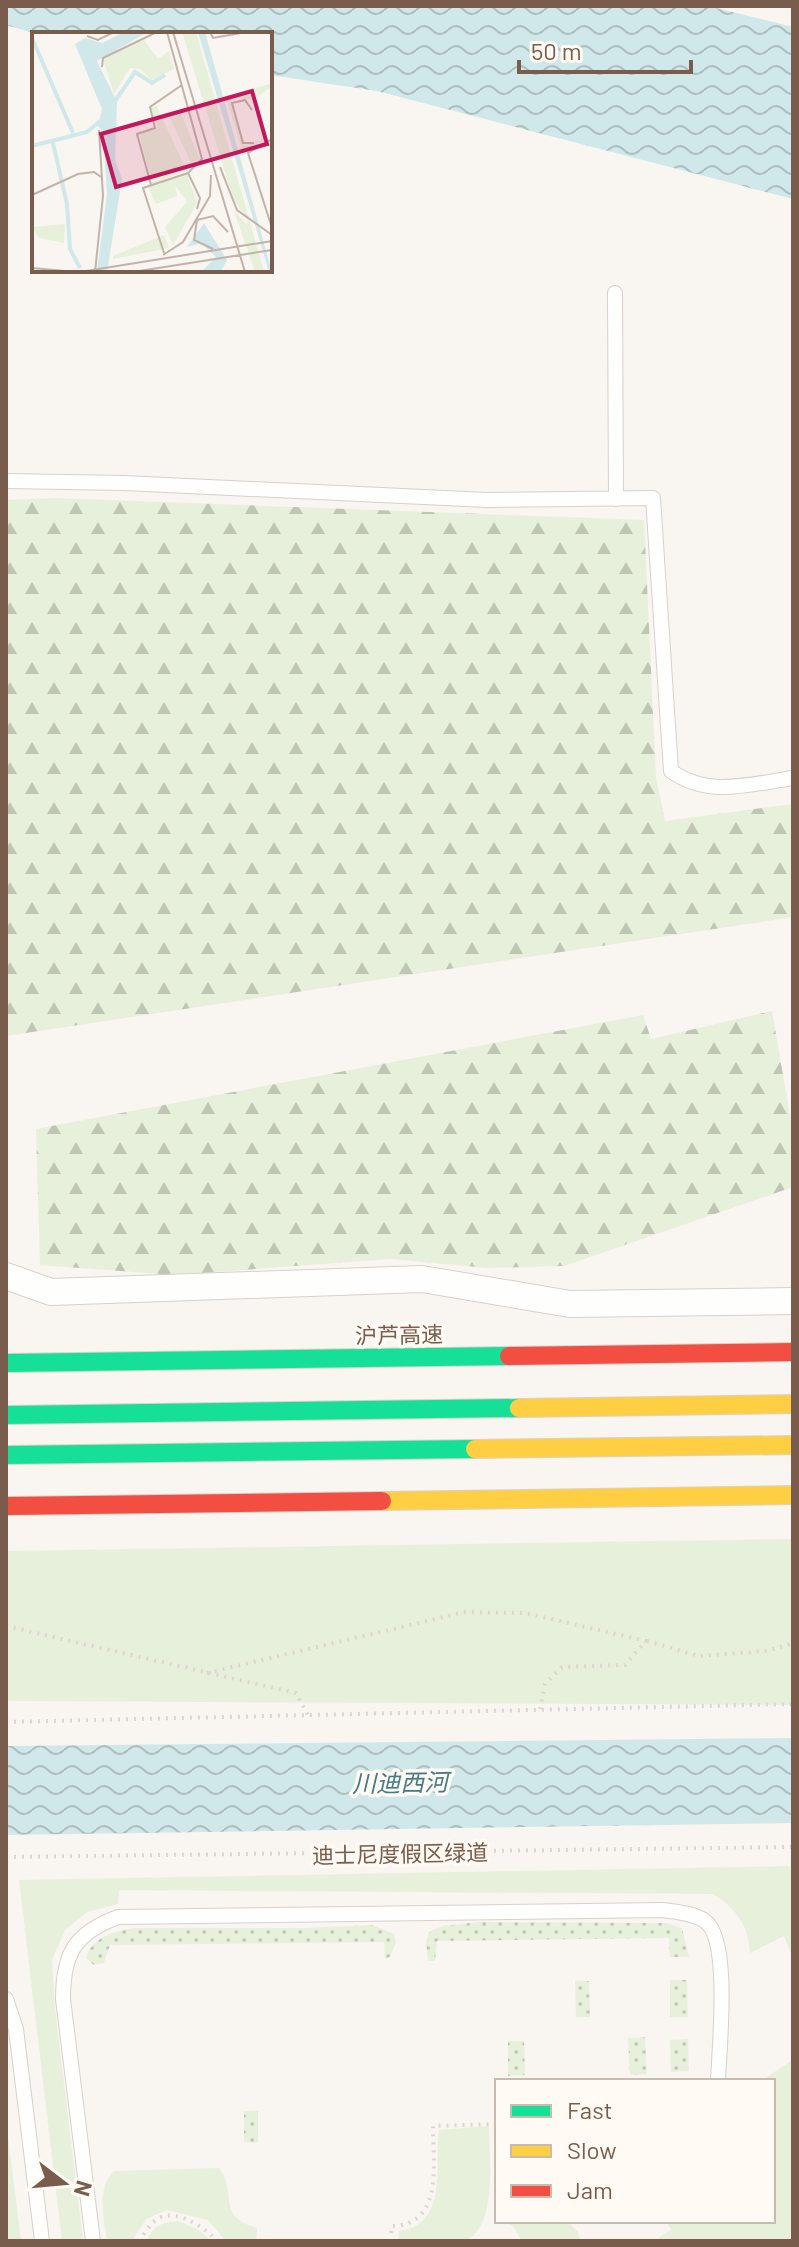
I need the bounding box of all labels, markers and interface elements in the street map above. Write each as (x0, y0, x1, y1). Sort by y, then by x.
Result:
scale bar (519, 24, 691, 74)
inset map (32, 32, 272, 272)
text: 50 m (531, 36, 582, 65)
street label: 沪芦高速 (355, 1320, 443, 1348)
water label: 川迪西河 (352, 1767, 452, 1797)
street label: 迪士尼度假区绿道 (312, 1838, 488, 1868)
legend (495, 2079, 775, 2223)
text: Fast (567, 2095, 612, 2124)
text: Slow (567, 2135, 616, 2164)
north arrow (24, 2143, 104, 2223)
text: Jam (567, 2175, 613, 2204)
text: N (70, 2178, 99, 2199)

